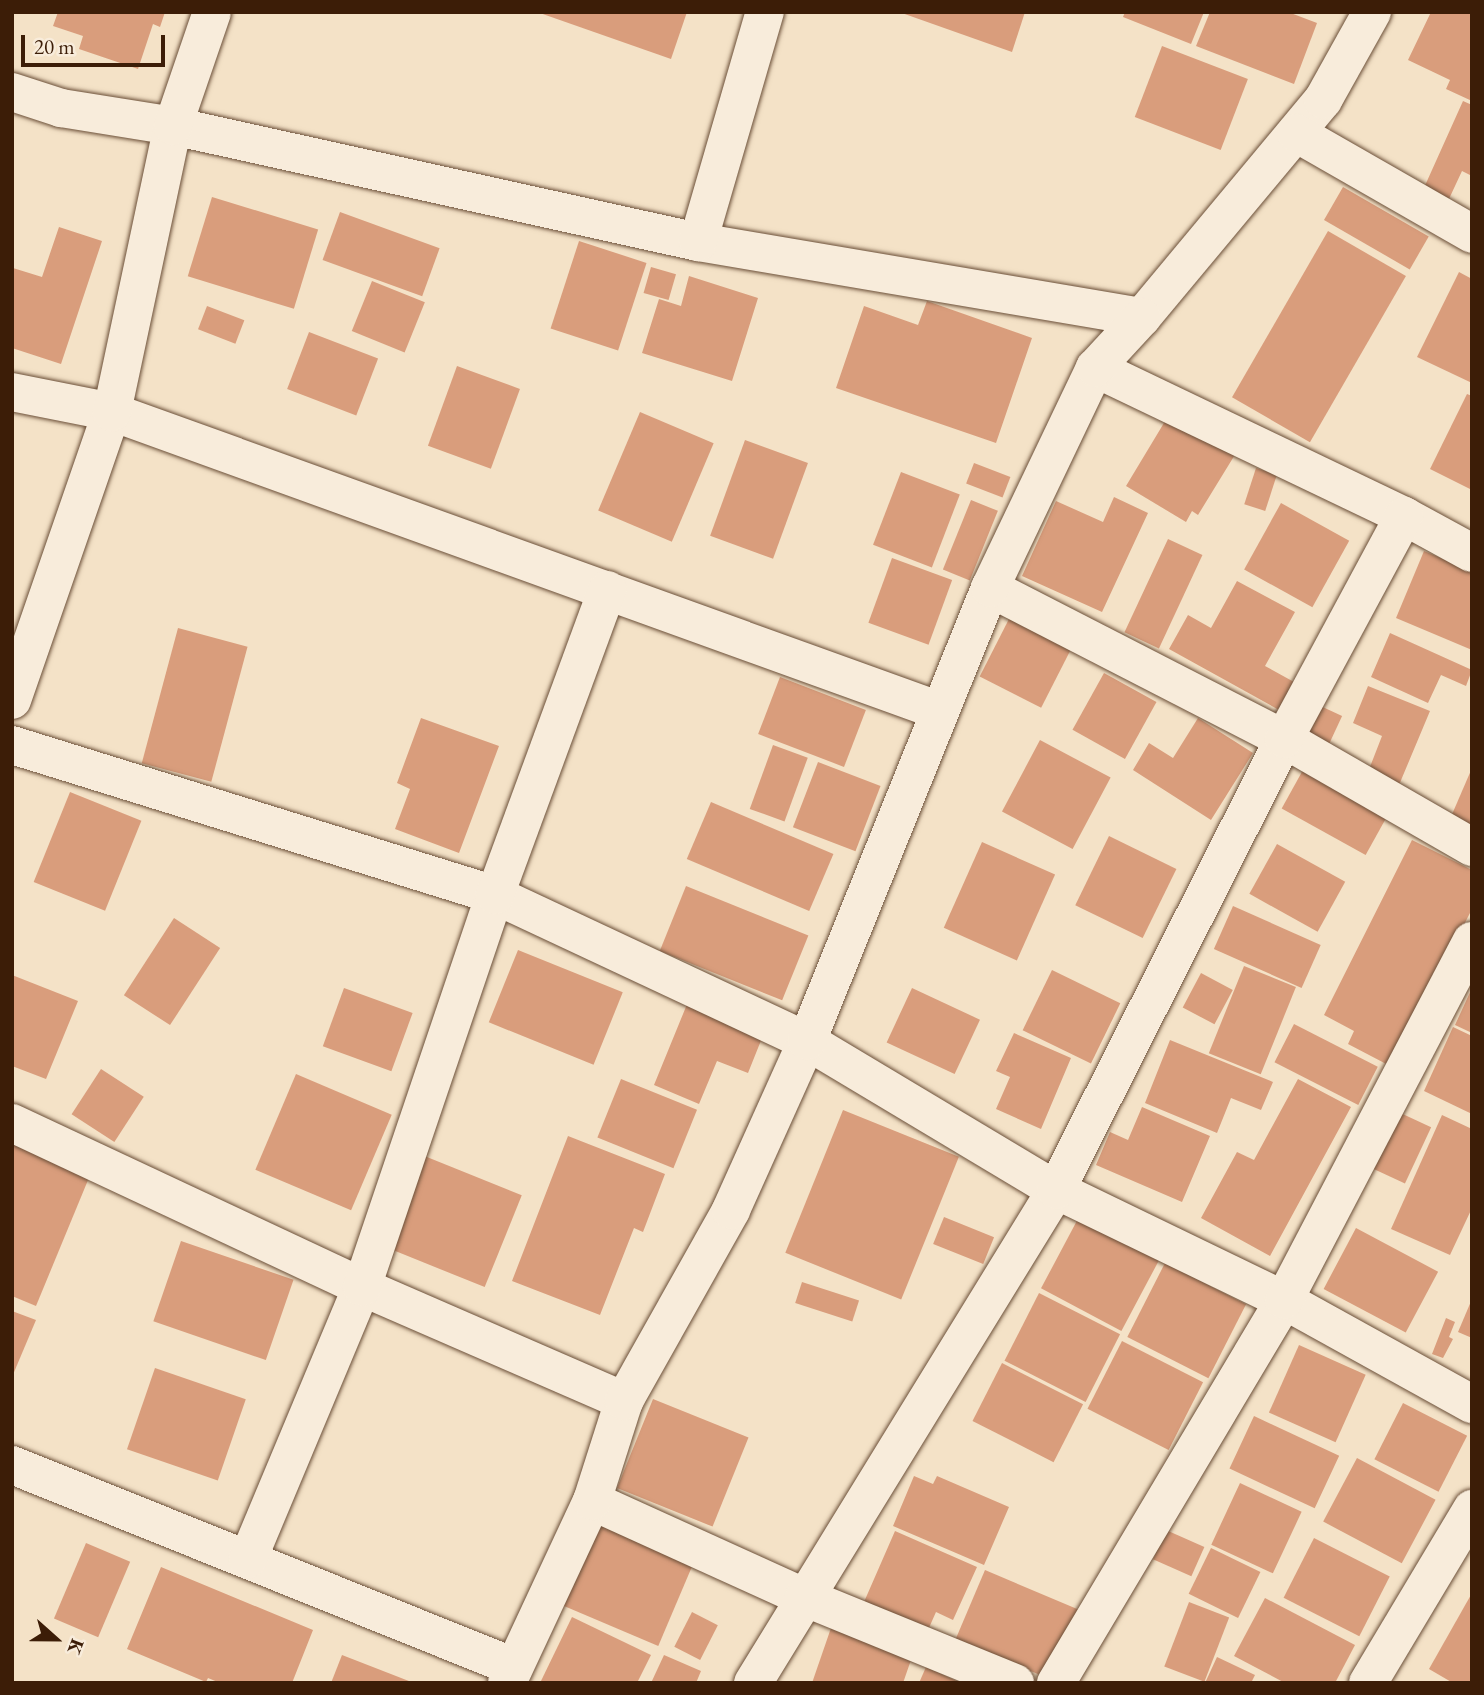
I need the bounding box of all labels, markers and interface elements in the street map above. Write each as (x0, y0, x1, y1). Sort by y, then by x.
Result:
scale bar (24, 21, 168, 65)
text: 20 m (34, 33, 75, 60)
north arrow (21, 1604, 91, 1674)
text: K (62, 1635, 90, 1658)

